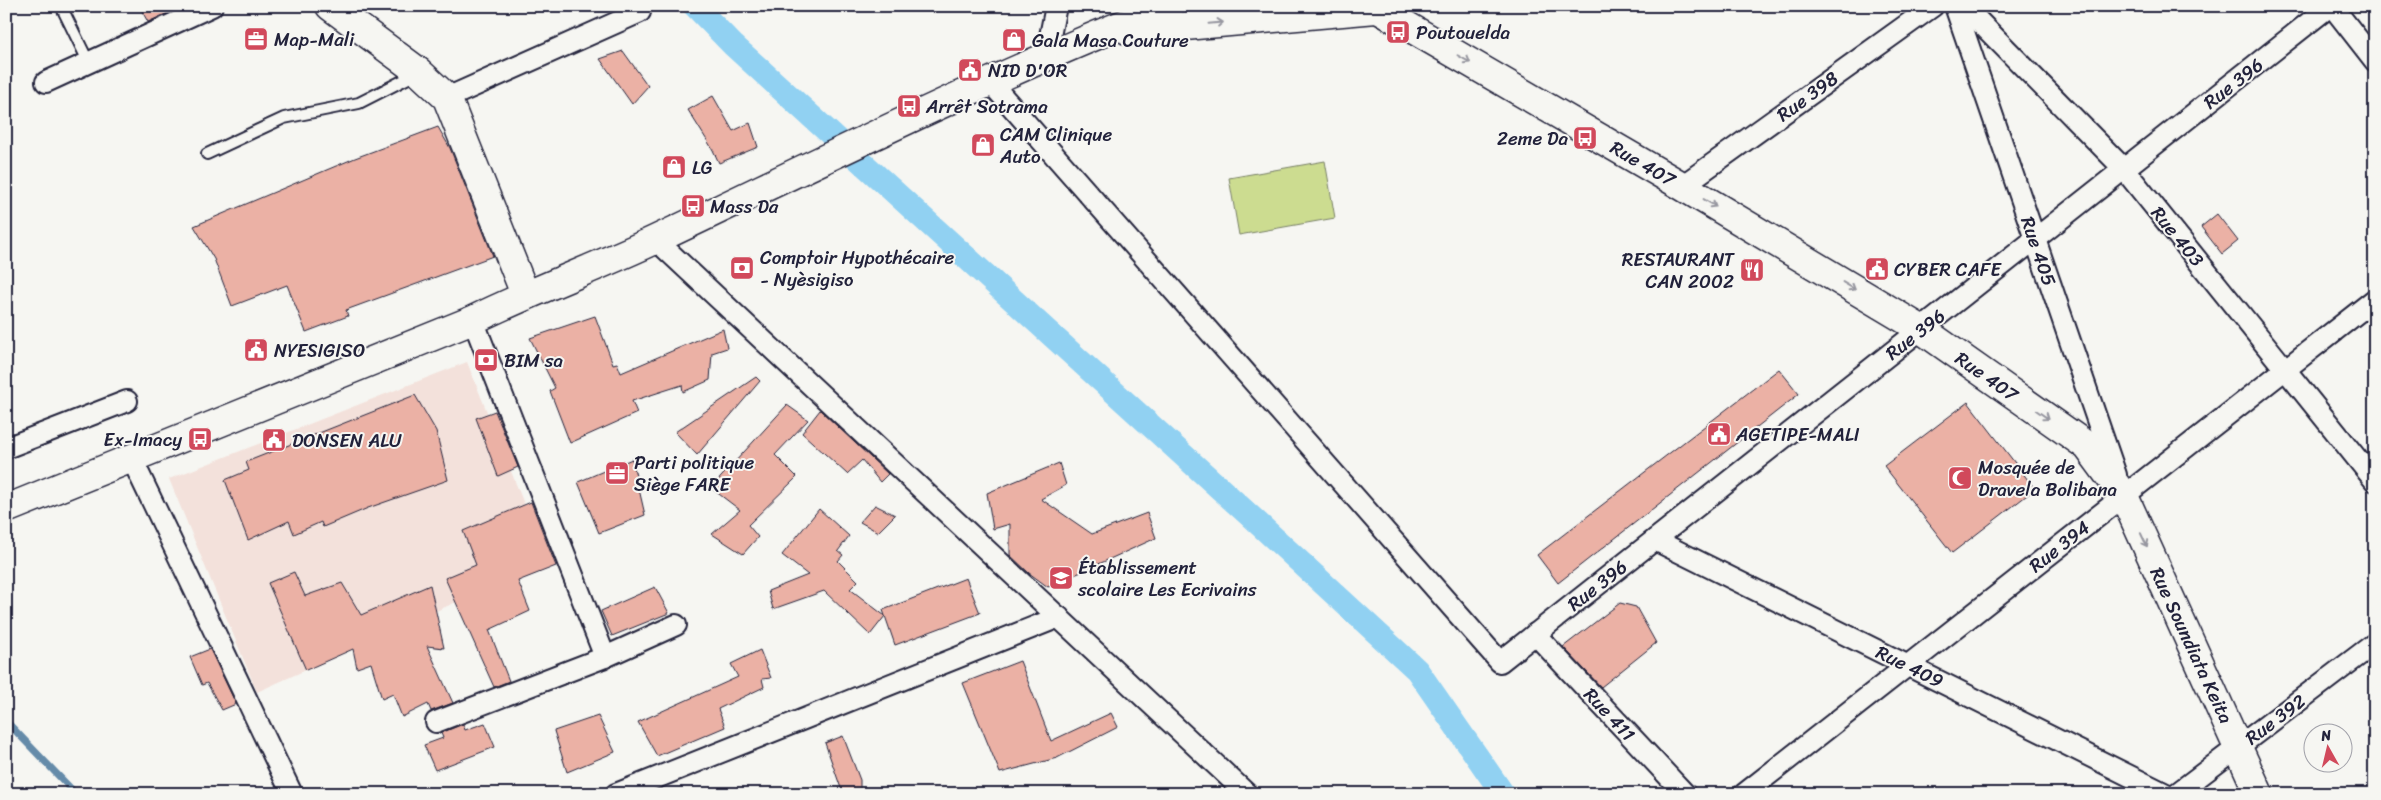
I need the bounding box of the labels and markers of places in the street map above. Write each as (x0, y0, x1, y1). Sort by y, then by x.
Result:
place label: Poutouelda (1416, 16, 1510, 49)
bus stop icon: Poutouelda (1385, 19, 1411, 45)
place label: Map-Mali (274, 23, 355, 56)
place label: Gala Masa Couture (1032, 24, 1189, 57)
office icon: Map-Mali (243, 26, 269, 52)
shop icon: Gala Masa Couture (1001, 27, 1027, 53)
place label: NID D'OR (988, 54, 1068, 87)
public building icon: NID D'OR (957, 57, 983, 83)
place label: Arrêt Sotrama (925, 90, 1048, 123)
bus stop icon: Arrêt Sotrama (896, 93, 922, 119)
place label: CAM Clinique Auto (999, 118, 1112, 173)
place label: 2eme Da (1497, 122, 1568, 155)
bus stop icon: 2eme Da (1572, 125, 1598, 151)
shop icon: CAM Clinique Auto (970, 132, 996, 158)
place label: LG (692, 151, 713, 184)
shop icon: LG (661, 154, 687, 180)
place label: Mass Da (710, 190, 779, 223)
bus stop icon: Mass Da (680, 193, 706, 219)
place label: Comptoir Hypothécaire - Nyèsigiso (760, 241, 954, 296)
place label: RESTAURANT CAN 2002 (1622, 243, 1736, 298)
place label: CYBER CAFE (1894, 253, 2002, 286)
bank icon: Comptoir Hypothécaire - Nyèsigiso (729, 255, 755, 281)
public building icon: CYBER CAFE (1864, 256, 1890, 282)
restaurant icon: RESTAURANT CAN 2002 (1739, 257, 1765, 283)
place label: NYESIGISO (274, 334, 365, 367)
public building icon: NYESIGISO (243, 337, 269, 363)
place label: BIM sa (504, 344, 563, 377)
bank icon: BIM sa (473, 347, 499, 373)
place label: AGETIPE-MALI (1735, 418, 1860, 451)
public building icon: AGETIPE-MALI (1706, 421, 1732, 447)
place label: Ex-Imacy (104, 423, 182, 456)
place label: DONSEN ALU (292, 424, 402, 457)
bus stop icon: Ex-Imacy (187, 426, 213, 452)
public building icon: DONSEN ALU (261, 427, 287, 453)
place label: Parti politique Siège FARE (634, 446, 754, 501)
place label: Mosquée de Dravela Bolibana (1978, 451, 2117, 506)
office icon: Parti politique Siège FARE (604, 460, 630, 486)
mosque icon: Mosquée de Dravela Bolibana (1947, 465, 1973, 491)
place label: Établissement scolaire Les Ecrivains (1077, 551, 1257, 606)
school or university icon: Établissement scolaire Les Ecrivains (1048, 565, 1074, 591)

